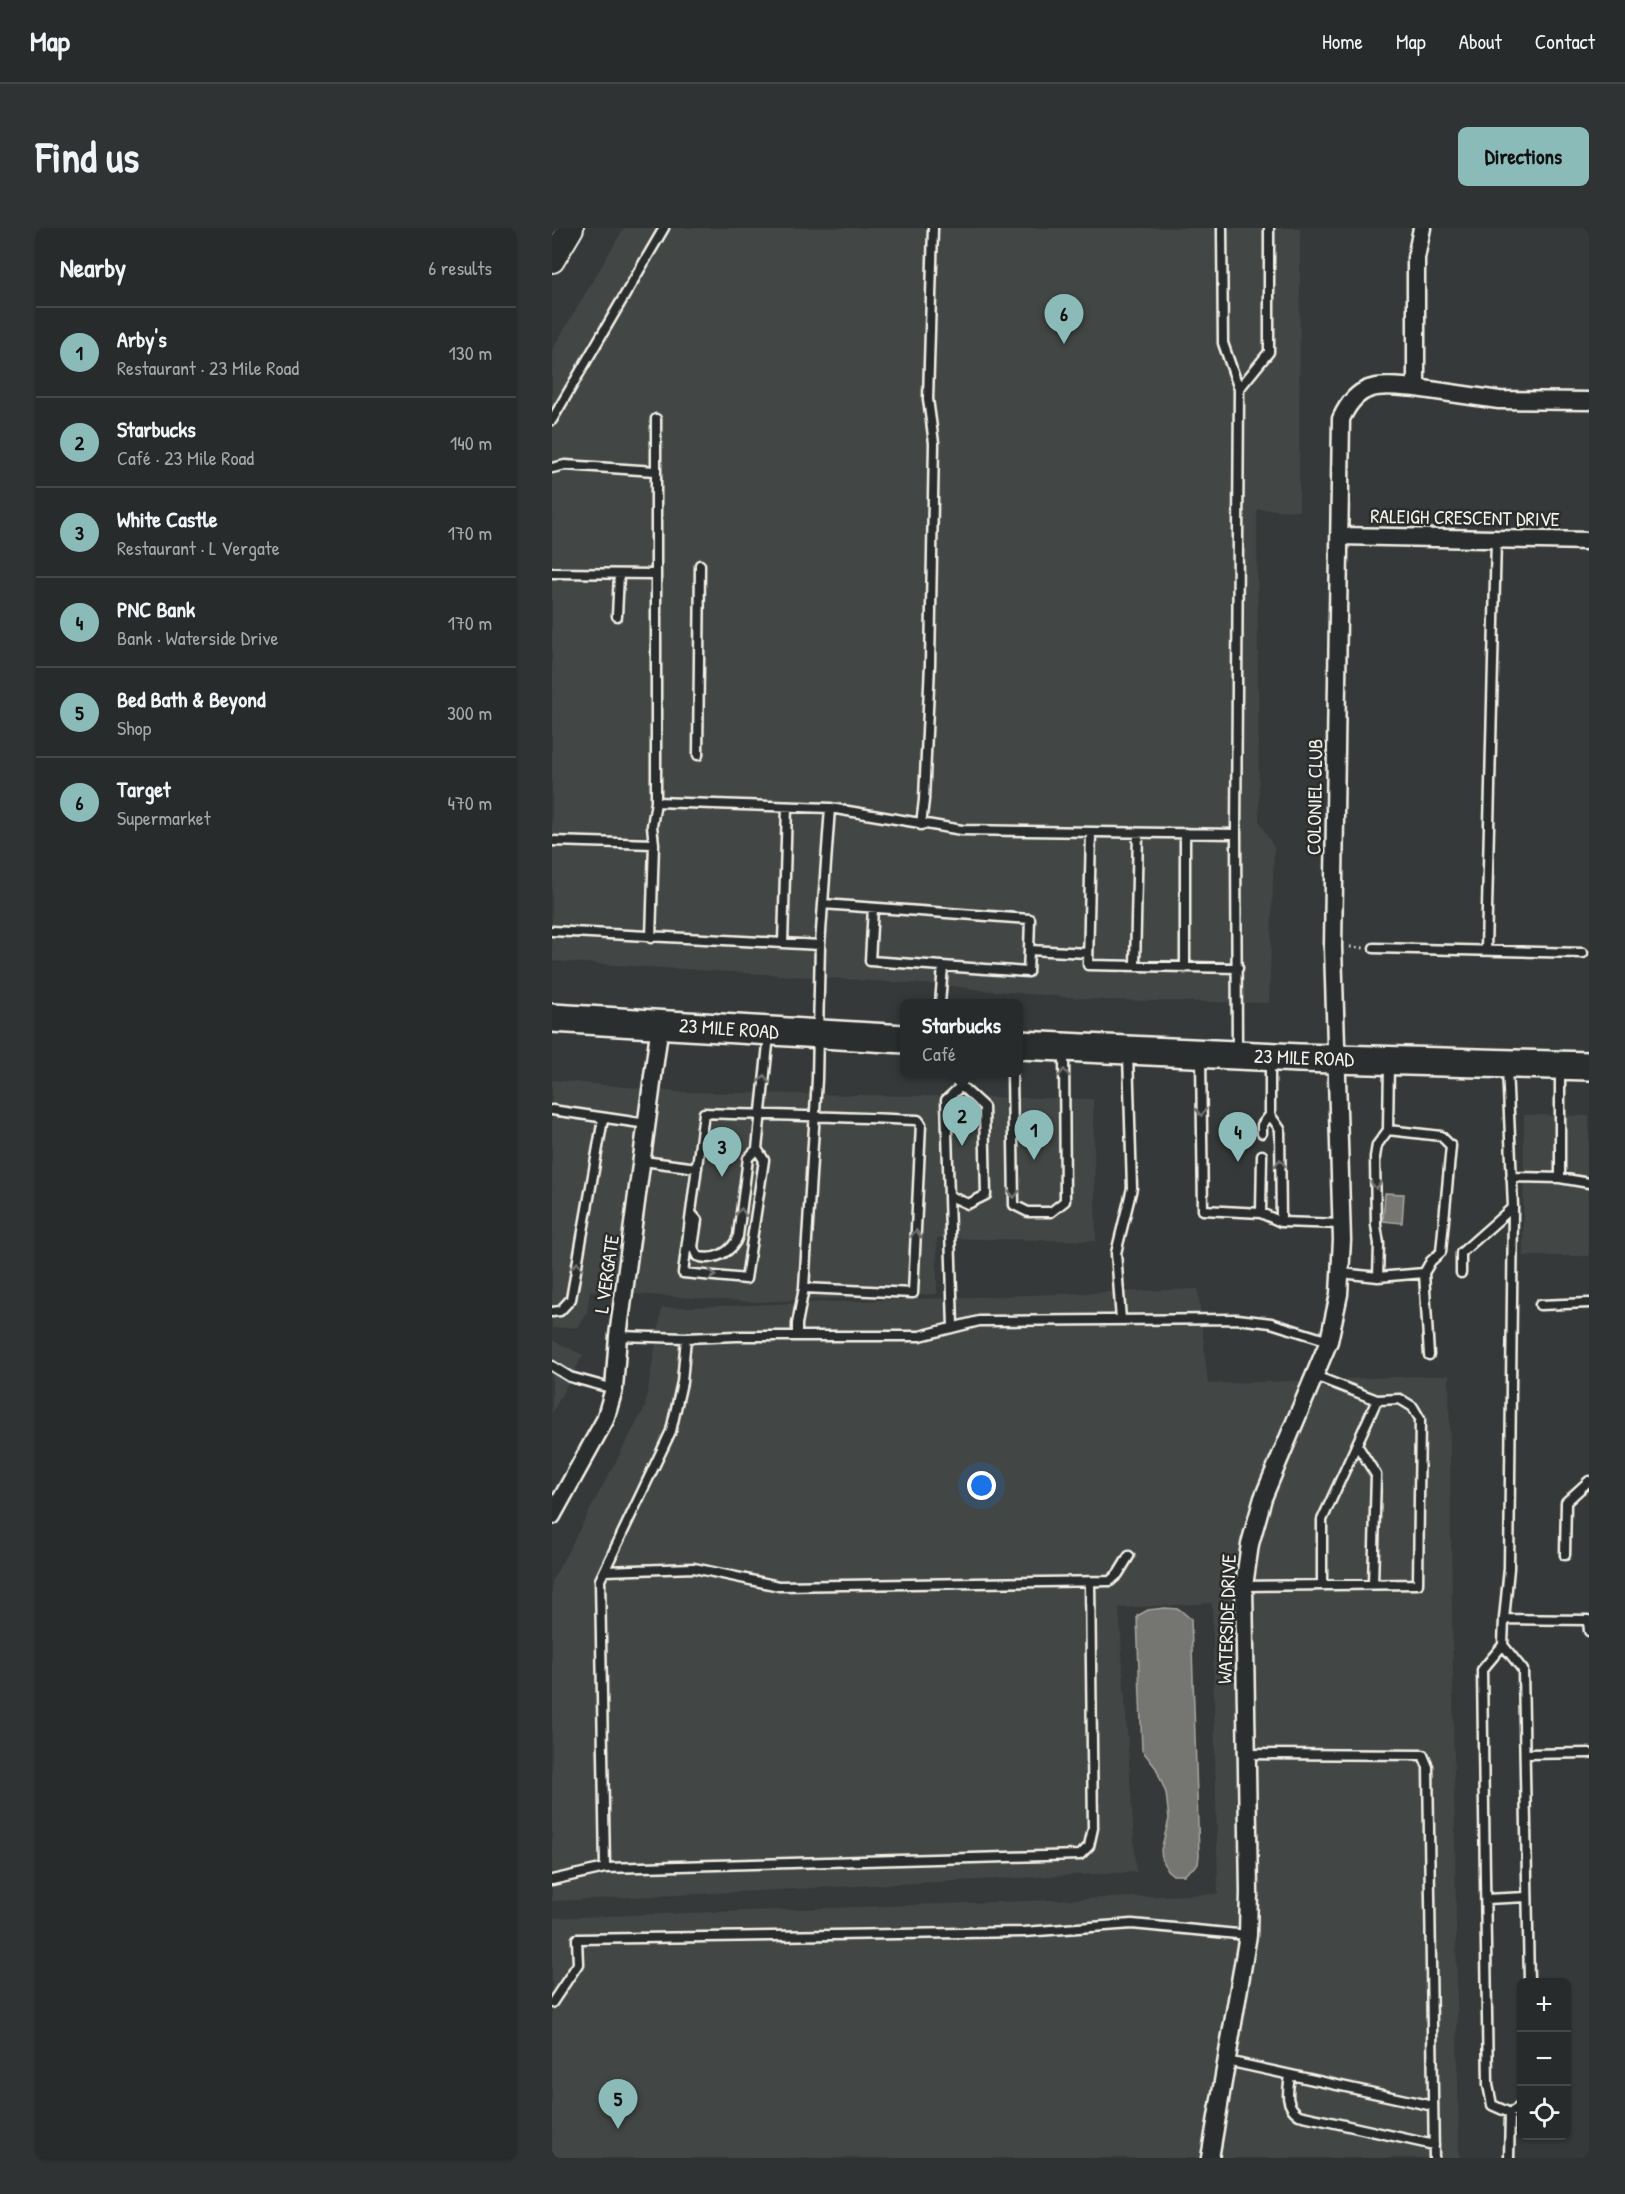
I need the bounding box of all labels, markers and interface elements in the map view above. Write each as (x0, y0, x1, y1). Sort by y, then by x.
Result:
text: Map (30, 22, 70, 60)
text: Home (1322, 27, 1363, 56)
text: Map (1396, 27, 1426, 56)
text: About (1459, 27, 1502, 56)
text: Contact (1535, 27, 1595, 56)
button: Directions (1458, 127, 1589, 186)
text: Find us (36, 128, 139, 185)
text: Nearby (60, 250, 126, 285)
text: 6 results (428, 254, 492, 281)
pin: 6 (1044, 294, 1084, 344)
text: Arby's (117, 324, 167, 354)
text: 1 (76, 339, 83, 366)
text: 130 m (449, 339, 492, 366)
text: Restaurant · 23 Mile Road (117, 354, 299, 381)
text: Starbucks (117, 414, 196, 444)
text: 2 (75, 429, 84, 456)
text: 140 m (450, 429, 492, 456)
text: Café · 23 Mile Road (117, 444, 254, 471)
street label: RALEIGH CRESCENT DRIVE (1370, 502, 1560, 532)
text: White Castle (117, 504, 217, 534)
text: 3 (75, 519, 84, 546)
text: 170 m (448, 519, 492, 546)
text: Restaurant · L Vergate (117, 534, 280, 561)
text: PNC Bank (117, 594, 195, 624)
text: 4 (76, 609, 83, 636)
text: 170 m (448, 609, 492, 636)
text: Bank · Waterside Drive (117, 624, 278, 651)
text: Bed Bath & Beyond (117, 684, 266, 714)
text: 5 (75, 699, 84, 726)
text: 300 m (447, 699, 492, 726)
text: Shop (117, 714, 151, 741)
street label: COLONIEL CLUB (1299, 739, 1329, 855)
text: Target (117, 774, 171, 804)
text: 6 (76, 789, 83, 816)
text: 470 m (447, 789, 492, 816)
text: Supermarket (117, 804, 211, 831)
popup (900, 999, 1023, 1077)
text: Starbucks (922, 1010, 1001, 1040)
street label: 23 MILE ROAD (678, 1011, 780, 1045)
text: Café (922, 1040, 956, 1067)
street label: 23 MILE ROAD (1254, 1042, 1355, 1072)
one-way arrow (1058, 1069, 1070, 1078)
one-way arrow (758, 1074, 770, 1084)
pin: 2 (942, 1096, 982, 1146)
one-way arrow (1195, 1107, 1207, 1116)
pin: 1 (1014, 1110, 1054, 1160)
pin: 4 (1218, 1112, 1258, 1162)
pin: 3 (702, 1128, 742, 1177)
one-way arrow (1274, 1159, 1286, 1168)
one-way arrow (1370, 1180, 1382, 1189)
one-way arrow (1008, 1189, 1020, 1198)
one-way arrow (734, 1208, 747, 1217)
one-way arrow (909, 1230, 922, 1239)
street label: L VERGATE (587, 1233, 625, 1315)
one-way arrow (570, 1261, 583, 1271)
one-way arrow (708, 1269, 717, 1281)
your location (967, 1471, 996, 1500)
street label: WATERSIDE DRIVE (1210, 1554, 1242, 1684)
map controls (1517, 1978, 1571, 2140)
button: + (1517, 1978, 1571, 2032)
button: − (1517, 2032, 1571, 2086)
pin: 5 (598, 2080, 638, 2129)
button: locate (1517, 2086, 1571, 2140)

